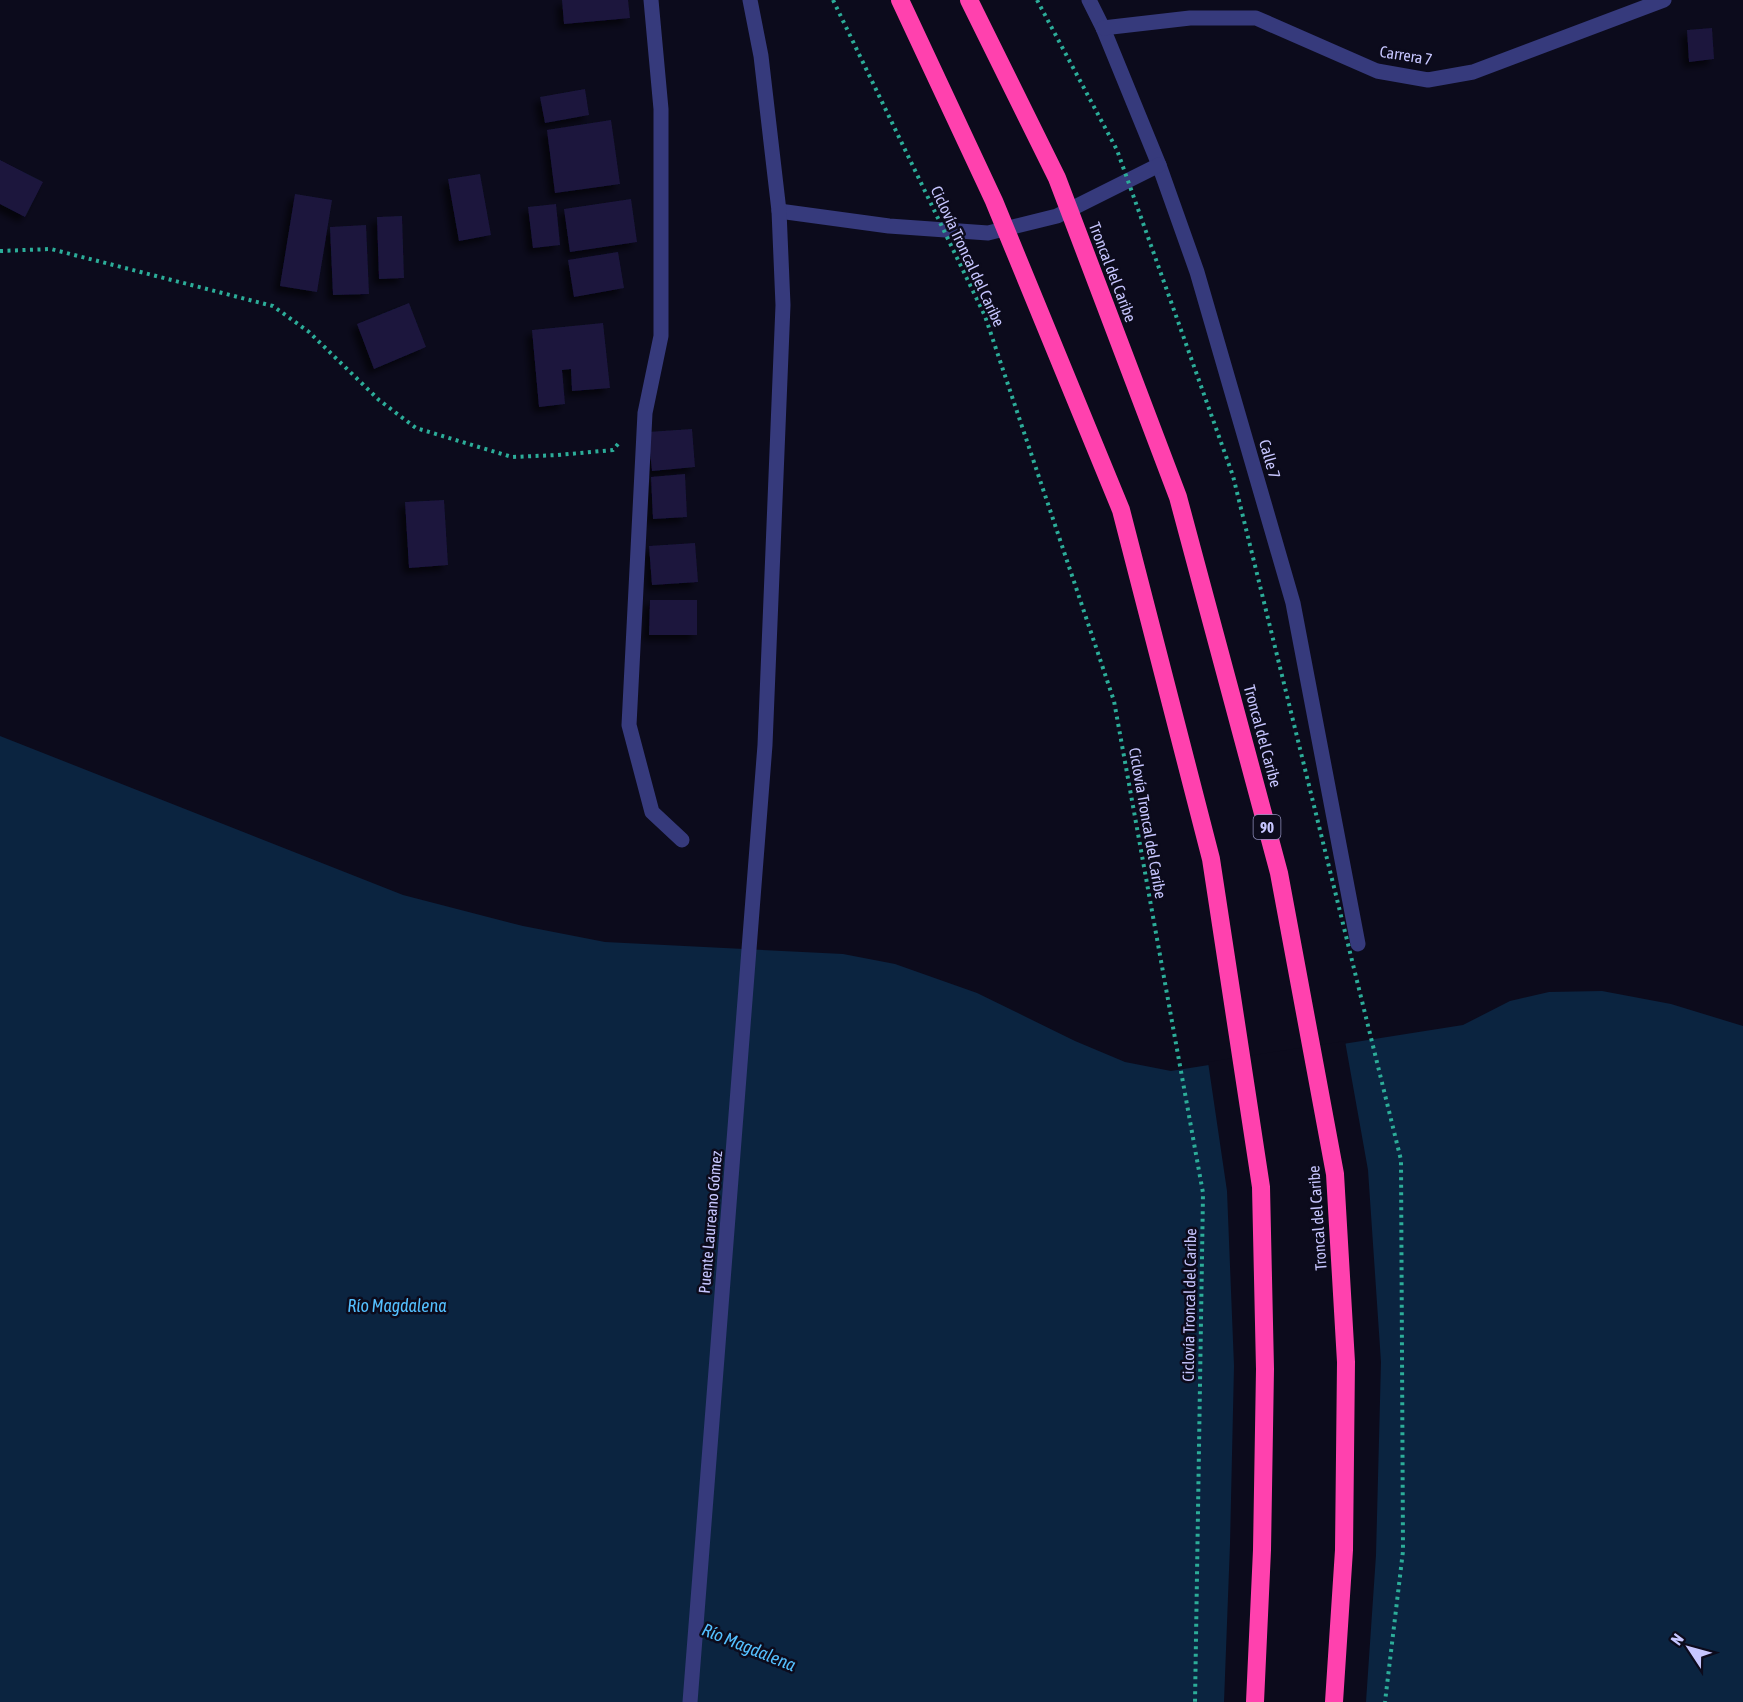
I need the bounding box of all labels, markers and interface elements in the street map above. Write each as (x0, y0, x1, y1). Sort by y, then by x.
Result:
street label: Carrera 7 (1378, 42, 1434, 68)
street label: Ciclovía Troncal del Caribe (927, 183, 1009, 329)
street label: Troncal del Caribe (1086, 220, 1140, 324)
street label: Calle 7 (1256, 437, 1284, 481)
street label: Troncal del Caribe (1241, 683, 1285, 789)
street label: Ciclovía Troncal del Caribe (1126, 746, 1170, 900)
road number: 90 (1254, 815, 1280, 839)
street label: Puente Laureano Gómez (695, 1150, 725, 1294)
street label: Troncal del Caribe (1304, 1165, 1330, 1271)
street label: Ciclovía Troncal del Caribe (1179, 1228, 1199, 1382)
water label: Río Magdalena (347, 1295, 447, 1316)
north arrow (1659, 1618, 1719, 1678)
water label: Río Magdalena (699, 1619, 800, 1676)
text: N (1667, 1630, 1687, 1648)

